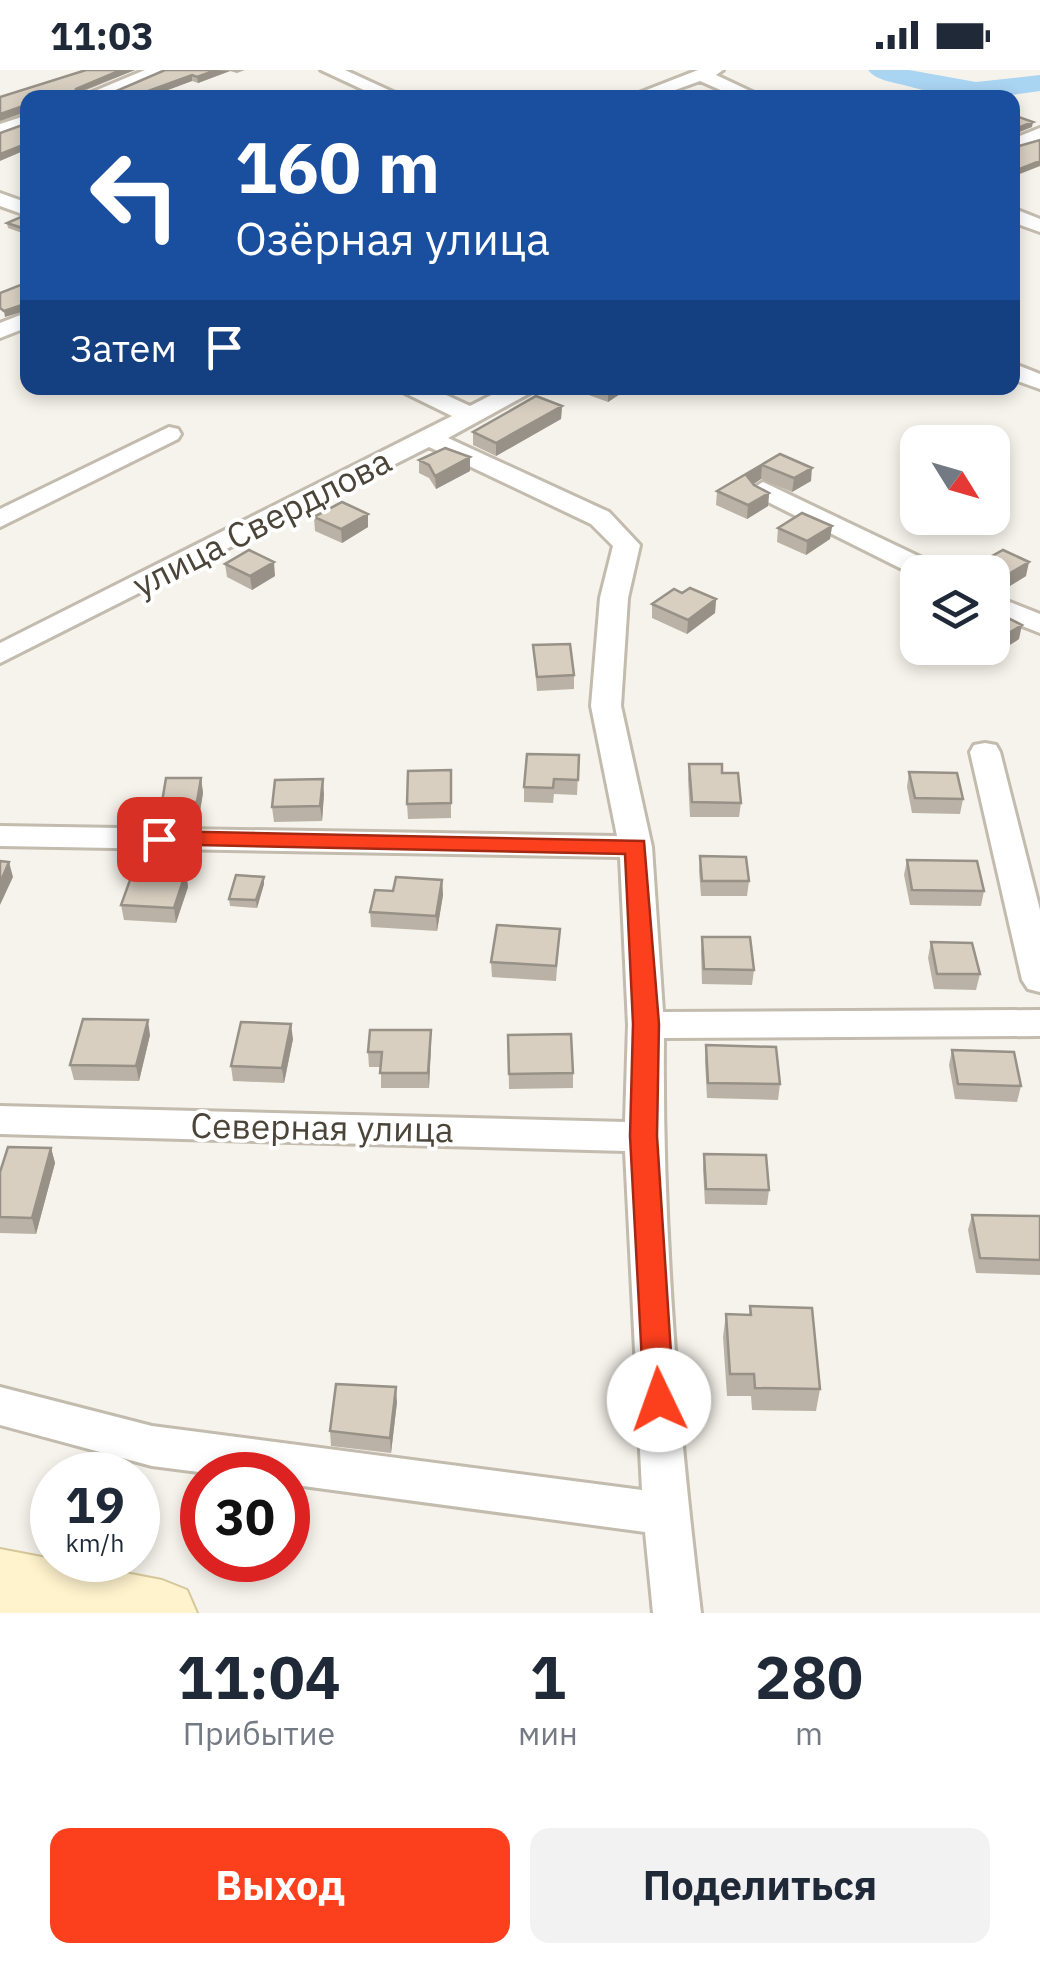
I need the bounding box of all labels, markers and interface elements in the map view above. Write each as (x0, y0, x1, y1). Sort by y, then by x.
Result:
text: 11:03 (50, 11, 154, 60)
text: 160 m (235, 121, 440, 212)
icon: left (70, 130, 200, 260)
text: Озёрная улица (235, 209, 550, 267)
icon: arrive (197, 320, 252, 375)
text: Затем (70, 323, 177, 372)
north arrow (900, 425, 1010, 535)
map controls (900, 425, 1010, 665)
street label: улица Свердлова (124, 437, 399, 607)
button: layers (900, 555, 1010, 665)
pin (117, 797, 202, 882)
icon: arrive (132, 812, 187, 867)
street label: Северная улица (190, 1102, 454, 1152)
position arrow (607, 1348, 711, 1452)
speed limit sign: 30 (180, 1452, 310, 1582)
text: 19 (65, 1472, 125, 1537)
text: km/h (66, 1526, 124, 1559)
text: 11:04 (177, 1637, 341, 1716)
text: 1 (530, 1637, 566, 1716)
text: 280 (755, 1637, 863, 1716)
text: Прибытие (183, 1712, 335, 1754)
text: мин (518, 1712, 578, 1754)
text: m (795, 1712, 823, 1754)
button: Выход (50, 1828, 510, 1943)
button: Поделиться (530, 1828, 990, 1943)

